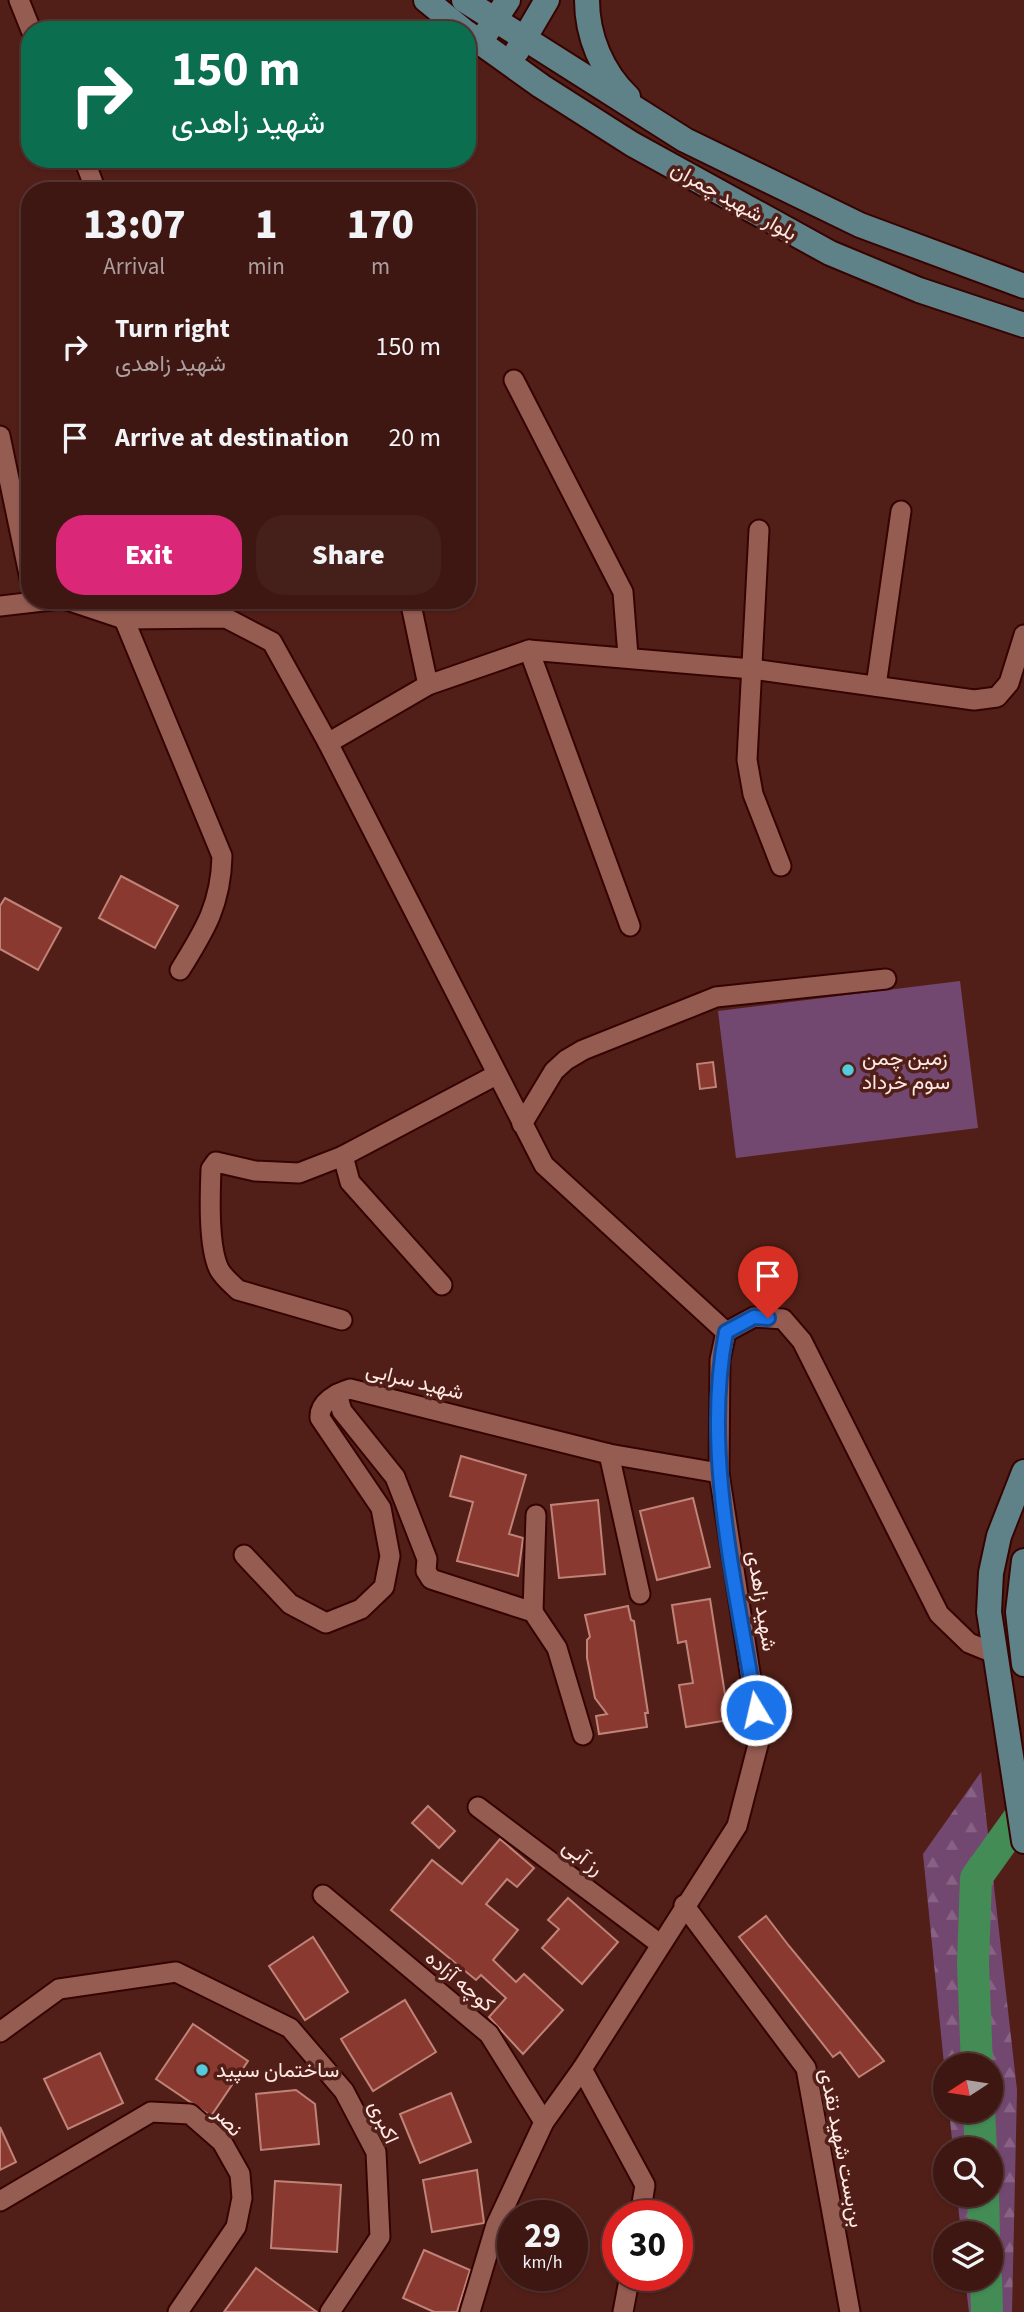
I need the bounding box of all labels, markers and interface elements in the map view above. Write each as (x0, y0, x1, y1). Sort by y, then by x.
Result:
text: 150 m (171, 35, 300, 105)
icon: right (56, 49, 147, 140)
text: شهید زاهدی (171, 100, 325, 146)
street label: بلوار شهید چمران (665, 154, 803, 248)
text: 13:07 (83, 195, 186, 255)
text: 1 (255, 195, 277, 255)
text: 170 (347, 195, 414, 255)
text: Arrival (103, 250, 165, 283)
text: min (248, 250, 285, 283)
text: m (371, 250, 390, 283)
text: Turn right (115, 310, 230, 347)
icon: right (56, 328, 94, 366)
text: 150 m (375, 328, 441, 365)
text: شهید زاهدی (115, 347, 226, 380)
icon: arrive (56, 419, 94, 457)
text: Arrive at destination (115, 419, 349, 456)
text: 20 m (388, 419, 441, 456)
button: Exit (56, 515, 242, 595)
button: Share (256, 515, 441, 595)
place label: زمین چمن سوم خرداد (862, 1043, 950, 1097)
marker: زمین چمن سوم خرداد (840, 1062, 856, 1078)
pin (738, 1246, 798, 1318)
icon: arrive (749, 1257, 787, 1295)
street label: شهید سرابی (363, 1354, 467, 1408)
street label: شهید زاهدی (739, 1549, 785, 1653)
position arrow (719, 1673, 793, 1747)
street label: رز آبی (556, 1832, 610, 1882)
street label: کوچه آزاده (419, 1943, 501, 2019)
north arrow (933, 2053, 1003, 2123)
map controls (933, 2053, 1003, 2291)
place label: ساختمان سپید (216, 2055, 339, 2085)
marker: ساختمان سپید (194, 2062, 210, 2078)
street label: بن‌بست شهید نقدی (812, 2066, 872, 2230)
street label: اکبری (361, 2096, 407, 2148)
street label: نصر (205, 2098, 250, 2143)
button: search (933, 2137, 1003, 2207)
speed limit sign: 30 (602, 2200, 693, 2291)
text: 29 (524, 2211, 561, 2261)
button: layers (933, 2221, 1003, 2291)
text: km/h (523, 2250, 562, 2275)

